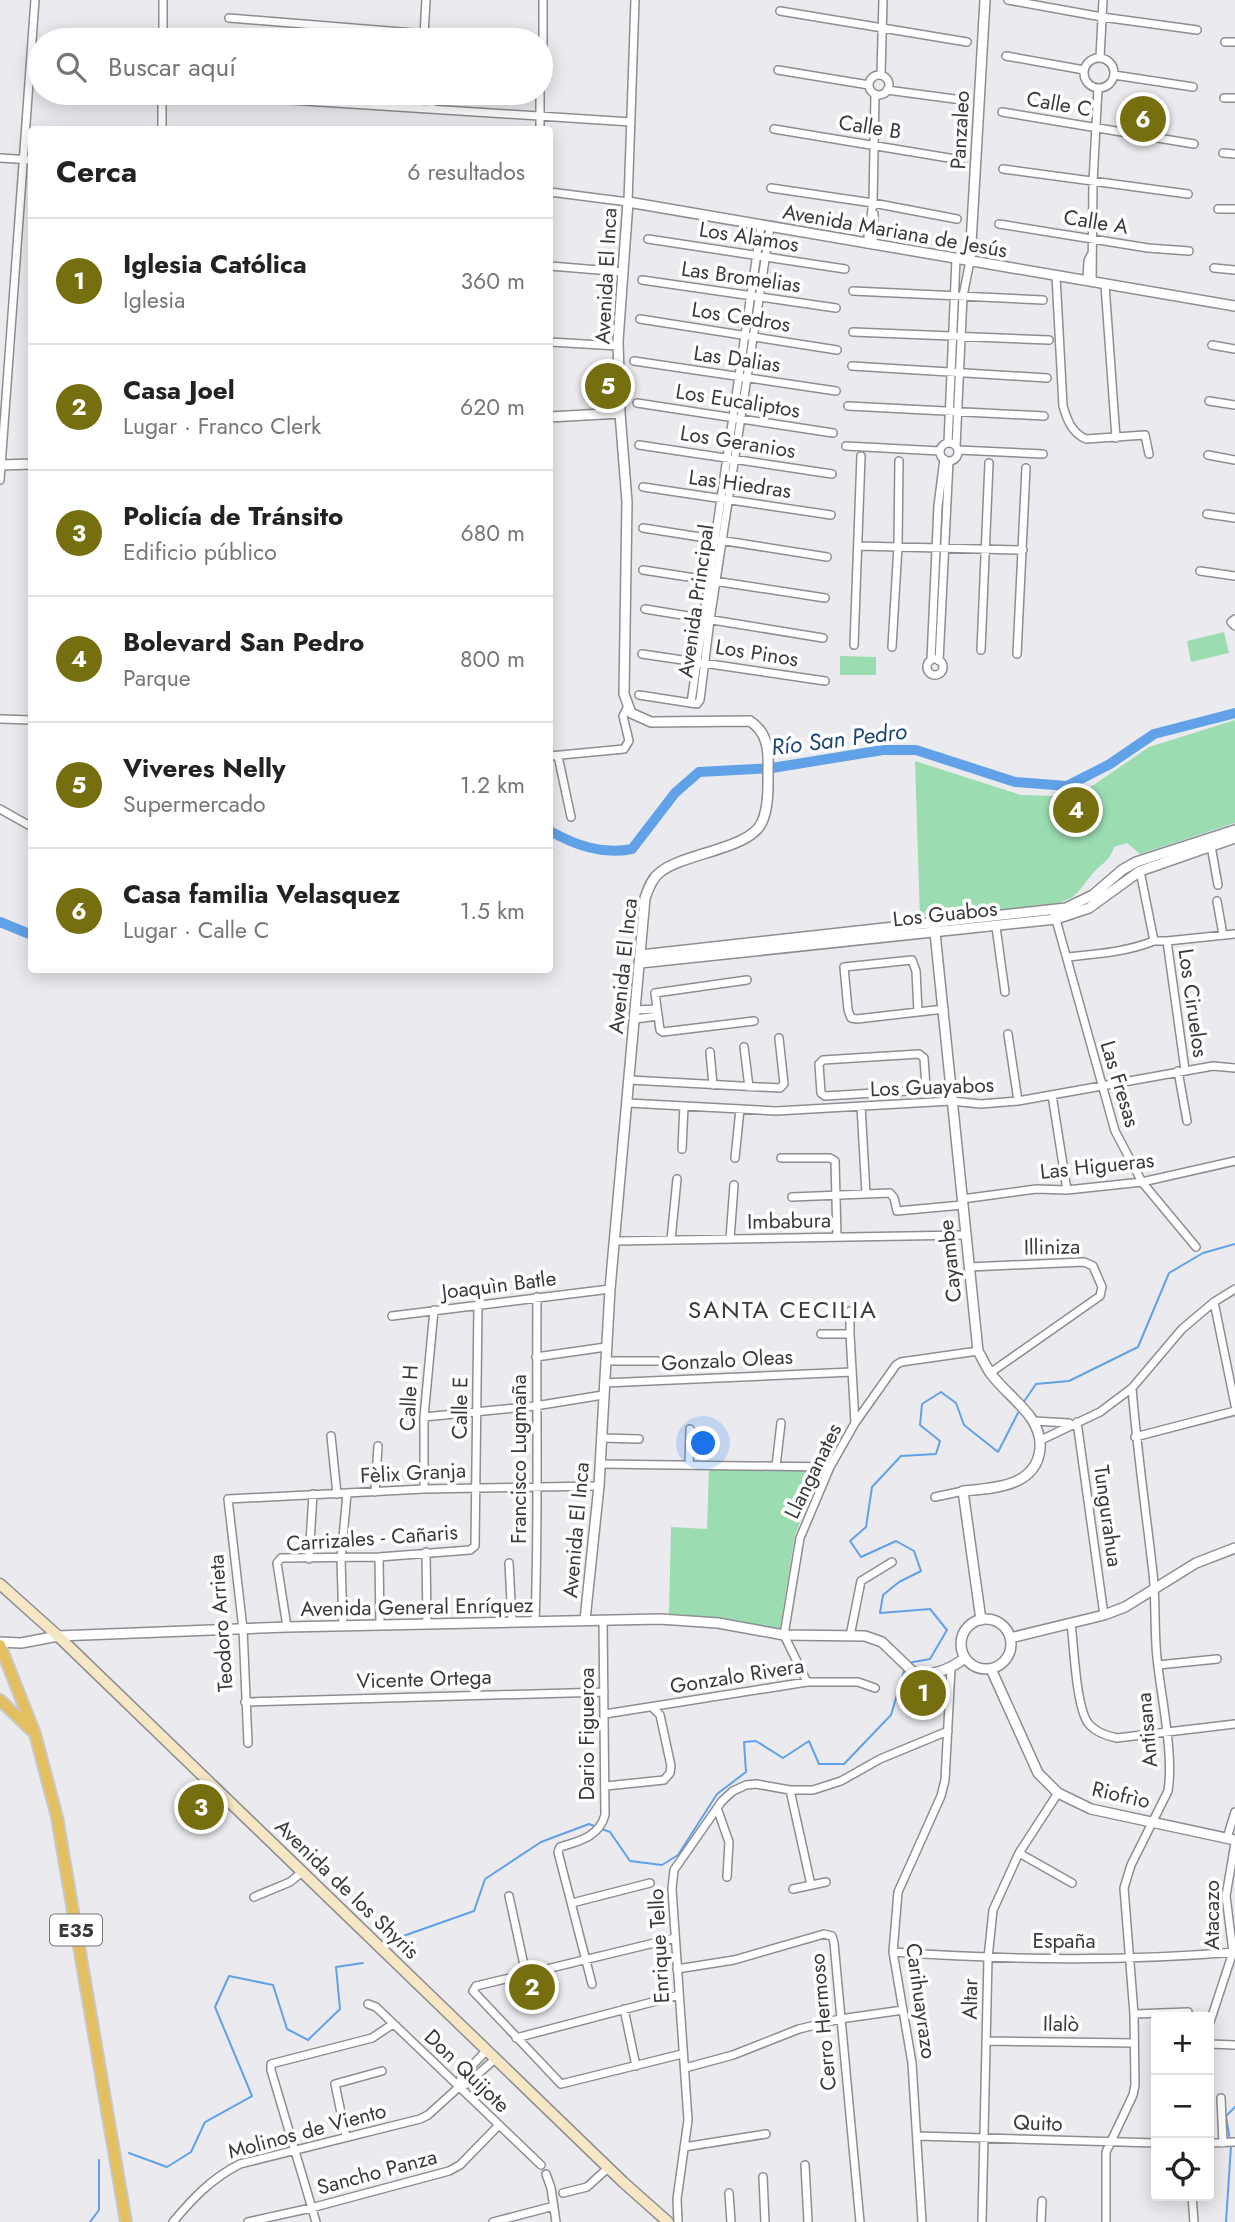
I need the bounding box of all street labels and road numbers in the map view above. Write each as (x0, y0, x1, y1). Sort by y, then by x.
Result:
street label: Calle C (1024, 84, 1094, 124)
street label: Panzaleo (943, 90, 977, 170)
street label: Calle B (837, 107, 903, 147)
street label: Avenida Mariana de Jesús (780, 196, 1010, 266)
street label: Calle A (1061, 202, 1131, 242)
street label: Avenida El Inca (587, 207, 625, 345)
street label: Los Alamos (697, 214, 801, 260)
street label: Las Bromelias (679, 254, 803, 300)
street label: Los Cedros (689, 294, 793, 340)
street label: Las Dalias (692, 338, 782, 380)
street label: Los Eucaliptos (674, 376, 802, 426)
street label: Los Geranios (678, 418, 798, 466)
street label: Las Hiedras (687, 462, 793, 506)
street label: Avenida Principal (670, 522, 722, 680)
street label: Los Pinos (713, 632, 801, 674)
street label: Los Guabos (891, 894, 999, 934)
street label: Avenida El Inca (601, 897, 645, 1035)
street label: Los Ciruelos (1171, 947, 1215, 1059)
street label: Las Fresas (1093, 1037, 1147, 1131)
street label: Los Guayabos (869, 1070, 995, 1104)
street label: Las Higueras (1039, 1145, 1155, 1187)
street label: Imbabura (747, 1205, 831, 1237)
street label: Cayambe (931, 1218, 969, 1304)
street label: Illiniza (1023, 1232, 1081, 1262)
street label: Joaquìn Batle (437, 1263, 558, 1307)
street label: Gonzalo Oleas (660, 1342, 794, 1378)
street label: Calle H (392, 1364, 426, 1432)
street label: Francisco Lugmaña (504, 1374, 534, 1544)
street label: Calle E (444, 1376, 476, 1440)
street label: Llanganates (777, 1418, 849, 1524)
street label: Fèlix Granja (359, 1455, 467, 1491)
street label: Avenida El Inca (555, 1461, 597, 1599)
street label: Tungurahua (1086, 1463, 1130, 1569)
street label: Carrizales - Cañaris (285, 1517, 459, 1559)
street label: Teodoro Arrieta (201, 1553, 241, 1693)
street label: Avenida General Enríquez (300, 1590, 534, 1624)
street label: Gonzalo Rivera (668, 1651, 806, 1701)
street label: Vicente Ortega (356, 1662, 492, 1696)
street label: Dario Figueroa (572, 1667, 602, 1801)
street label: Antisana (1129, 1691, 1165, 1769)
street label: Riofrìo (1089, 1774, 1153, 1816)
street label: Avenida de los Shyris (268, 1812, 426, 1966)
street label: Atacazo (1197, 1880, 1227, 1950)
street label: Enrique Tello (641, 1888, 677, 2004)
road number: E35 (50, 1914, 102, 1946)
street label: España (1032, 1926, 1096, 1956)
street label: Carihuayrazo (898, 1941, 944, 2061)
street label: Cerro Hermoso (802, 1952, 844, 2092)
street label: Altar (955, 1977, 985, 2020)
street label: Ilalò (1043, 2009, 1079, 2039)
street label: Don Quijote (417, 2022, 517, 2120)
street label: Molinos de Viento (225, 2095, 389, 2167)
street label: Quito (1013, 2107, 1063, 2139)
street label: Sancho Panza (314, 2142, 440, 2202)

